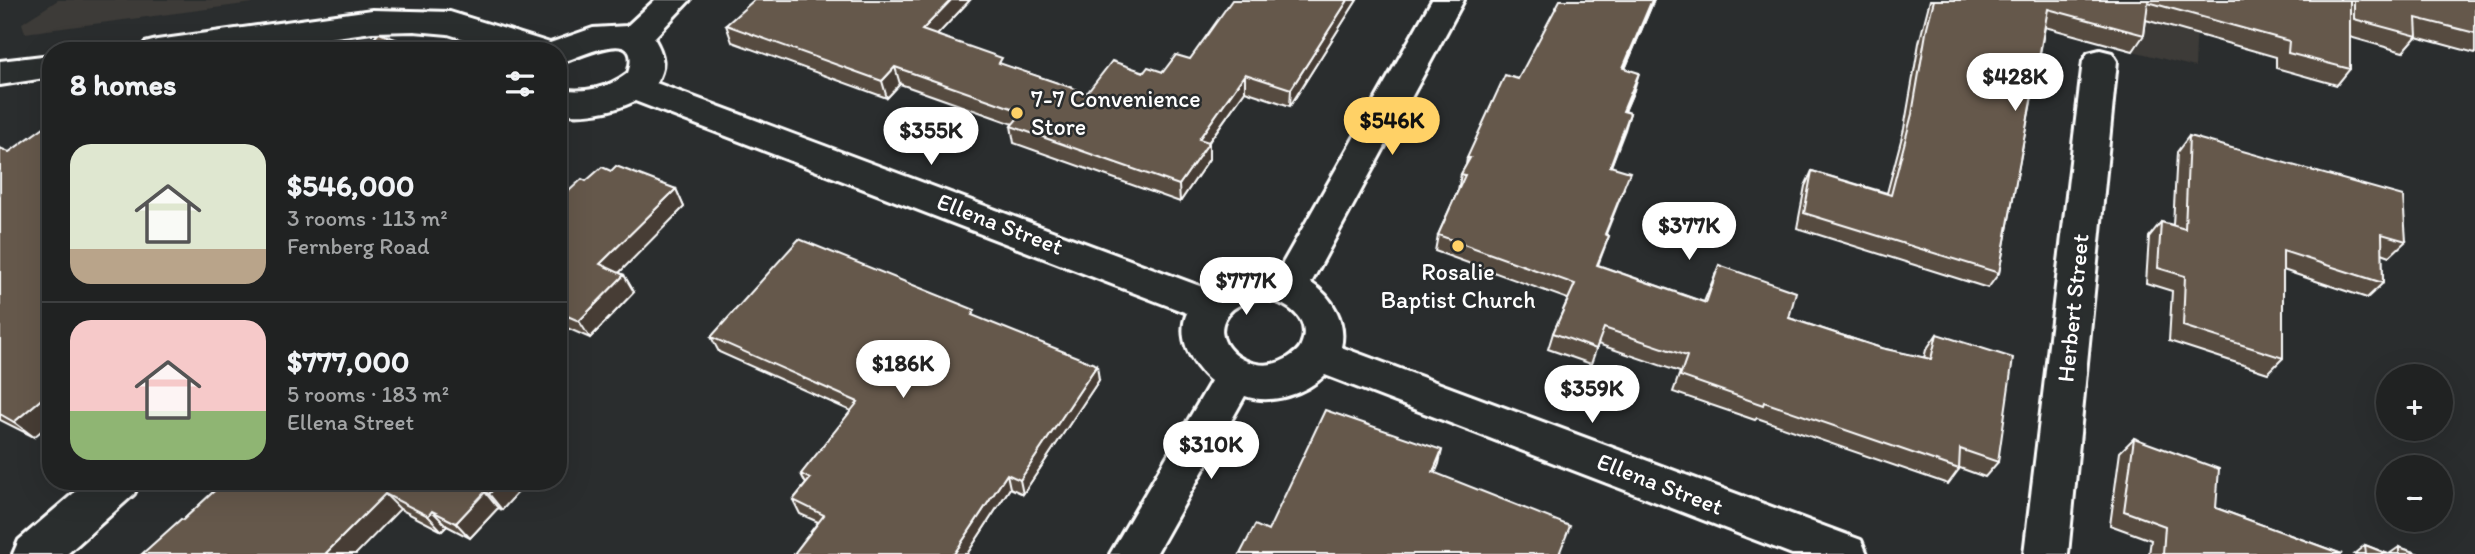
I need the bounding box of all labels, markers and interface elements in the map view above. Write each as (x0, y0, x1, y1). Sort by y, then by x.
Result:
pin: $428K (1966, 54, 2064, 113)
text: $428K (1983, 62, 2047, 90)
icon: filters (501, 65, 539, 103)
text: 8 homes (70, 66, 177, 103)
place label: 7-7 Convenience Store (1031, 84, 1201, 141)
pin: $546K (1343, 97, 1441, 157)
marker: 7-7 Convenience Store (1009, 105, 1025, 121)
text: $546K (1360, 106, 1424, 134)
pin: $355K (882, 108, 980, 167)
text: $355K (899, 116, 963, 144)
text: $546,000 (287, 167, 414, 204)
icon: home (126, 172, 210, 256)
street label: Ellena Street (933, 186, 1067, 261)
pin: $377K (1640, 202, 1738, 262)
text: 3 rooms · 113 m² (287, 204, 448, 232)
text: $377K (1658, 211, 1720, 239)
text: Fernberg Road (287, 232, 429, 260)
street label: Herbert Street (2050, 232, 2095, 384)
marker: Rosalie Baptist Church (1450, 238, 1466, 254)
place label: Rosalie Baptist Church (1380, 257, 1536, 314)
pin: $777K (1197, 258, 1295, 317)
text: $777K (1216, 266, 1276, 294)
pin: $186K (854, 340, 952, 400)
text: $777,000 (287, 343, 409, 380)
icon: home (126, 348, 210, 432)
text: $186K (872, 349, 934, 377)
map controls (2376, 364, 2453, 532)
button: + (2376, 364, 2453, 441)
pin: $359K (1543, 366, 1641, 425)
text: $359K (1561, 374, 1624, 402)
text: 5 rooms · 183 m² (287, 380, 449, 408)
text: Ellena Street (287, 408, 414, 436)
pin: $310K (1162, 421, 1260, 481)
text: $310K (1179, 430, 1243, 458)
street label: Ellena Street (1593, 446, 1727, 521)
button: − (2376, 455, 2453, 532)

